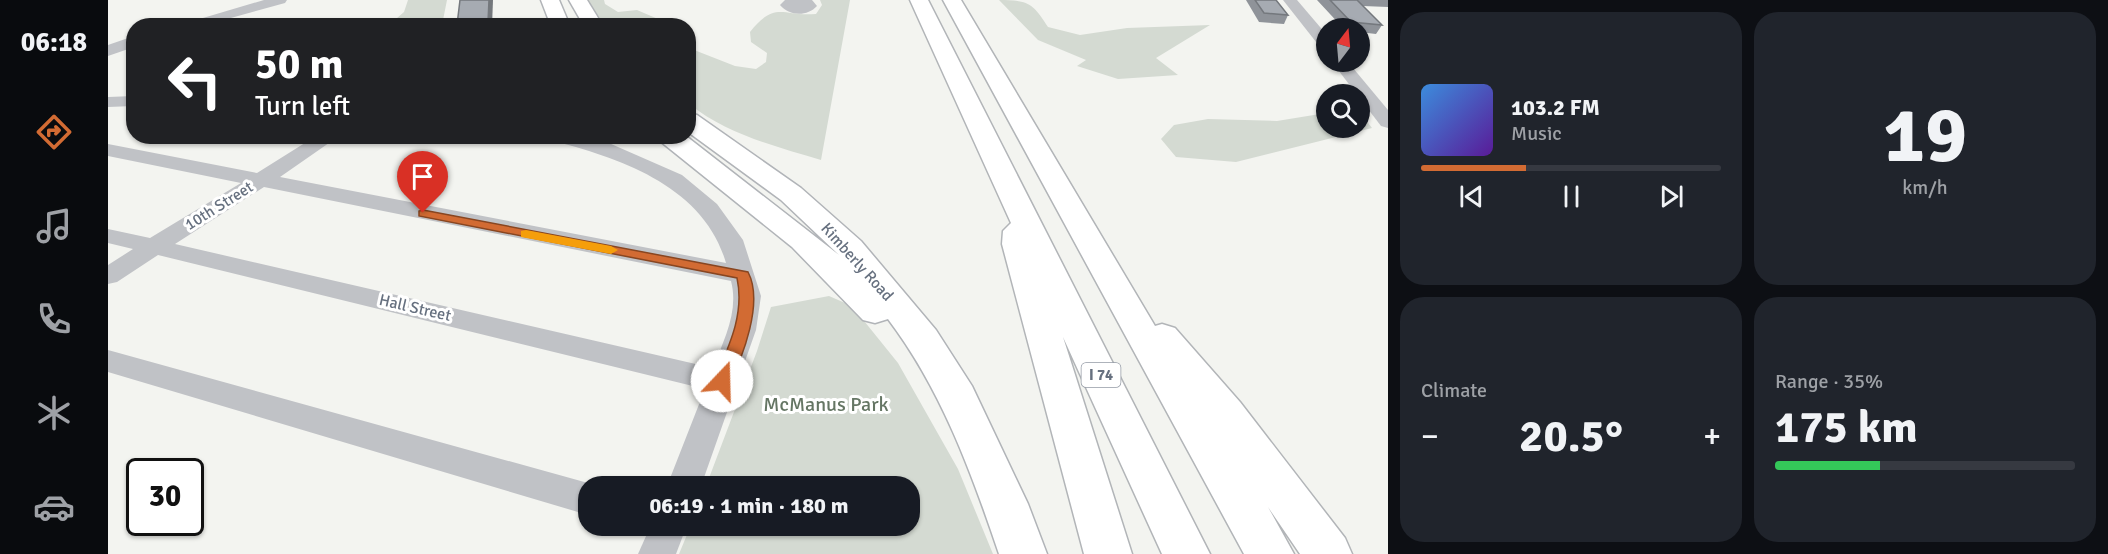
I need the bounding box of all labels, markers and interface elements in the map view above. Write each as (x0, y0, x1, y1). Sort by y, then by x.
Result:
north arrow (1316, 18, 1370, 72)
map controls (1316, 18, 1370, 138)
text: 06:18 (21, 26, 87, 59)
text: 50 m (255, 39, 344, 90)
icon: left (156, 42, 234, 120)
button: search (1316, 84, 1370, 138)
text: 19 (1883, 88, 1967, 184)
text: Turn left (255, 90, 350, 123)
text: 103.2 FM (1511, 94, 1600, 121)
icon: directions (33, 111, 75, 153)
text: Music (1511, 121, 1562, 146)
pin (397, 151, 448, 213)
icon: arrive (406, 160, 439, 193)
text: km/h (1902, 175, 1948, 200)
street label: 10th Street (181, 177, 257, 235)
icon: previous (1455, 180, 1488, 213)
icon: pause (1555, 180, 1588, 213)
icon: next (1655, 180, 1688, 213)
icon: music (33, 205, 75, 247)
street label: Kimberly Road (817, 219, 897, 305)
street label: Hall Street (377, 290, 453, 326)
icon: phone (33, 298, 75, 340)
position arrow (690, 349, 754, 413)
road number: I 74 (1082, 363, 1120, 387)
text: Range · 35% (1775, 369, 1883, 394)
text: Climate (1421, 378, 1487, 403)
icon: climate (33, 392, 75, 434)
park label: McManus Park (763, 392, 889, 417)
text: 175 km (1775, 400, 1918, 455)
text: 20.5° (1519, 409, 1623, 464)
text: − (1421, 416, 1439, 457)
text: + (1703, 416, 1721, 457)
speed limit sign: 30 (126, 458, 204, 536)
icon: car (33, 486, 75, 528)
text: 06:19 · 1 min · 180 m (649, 492, 849, 519)

